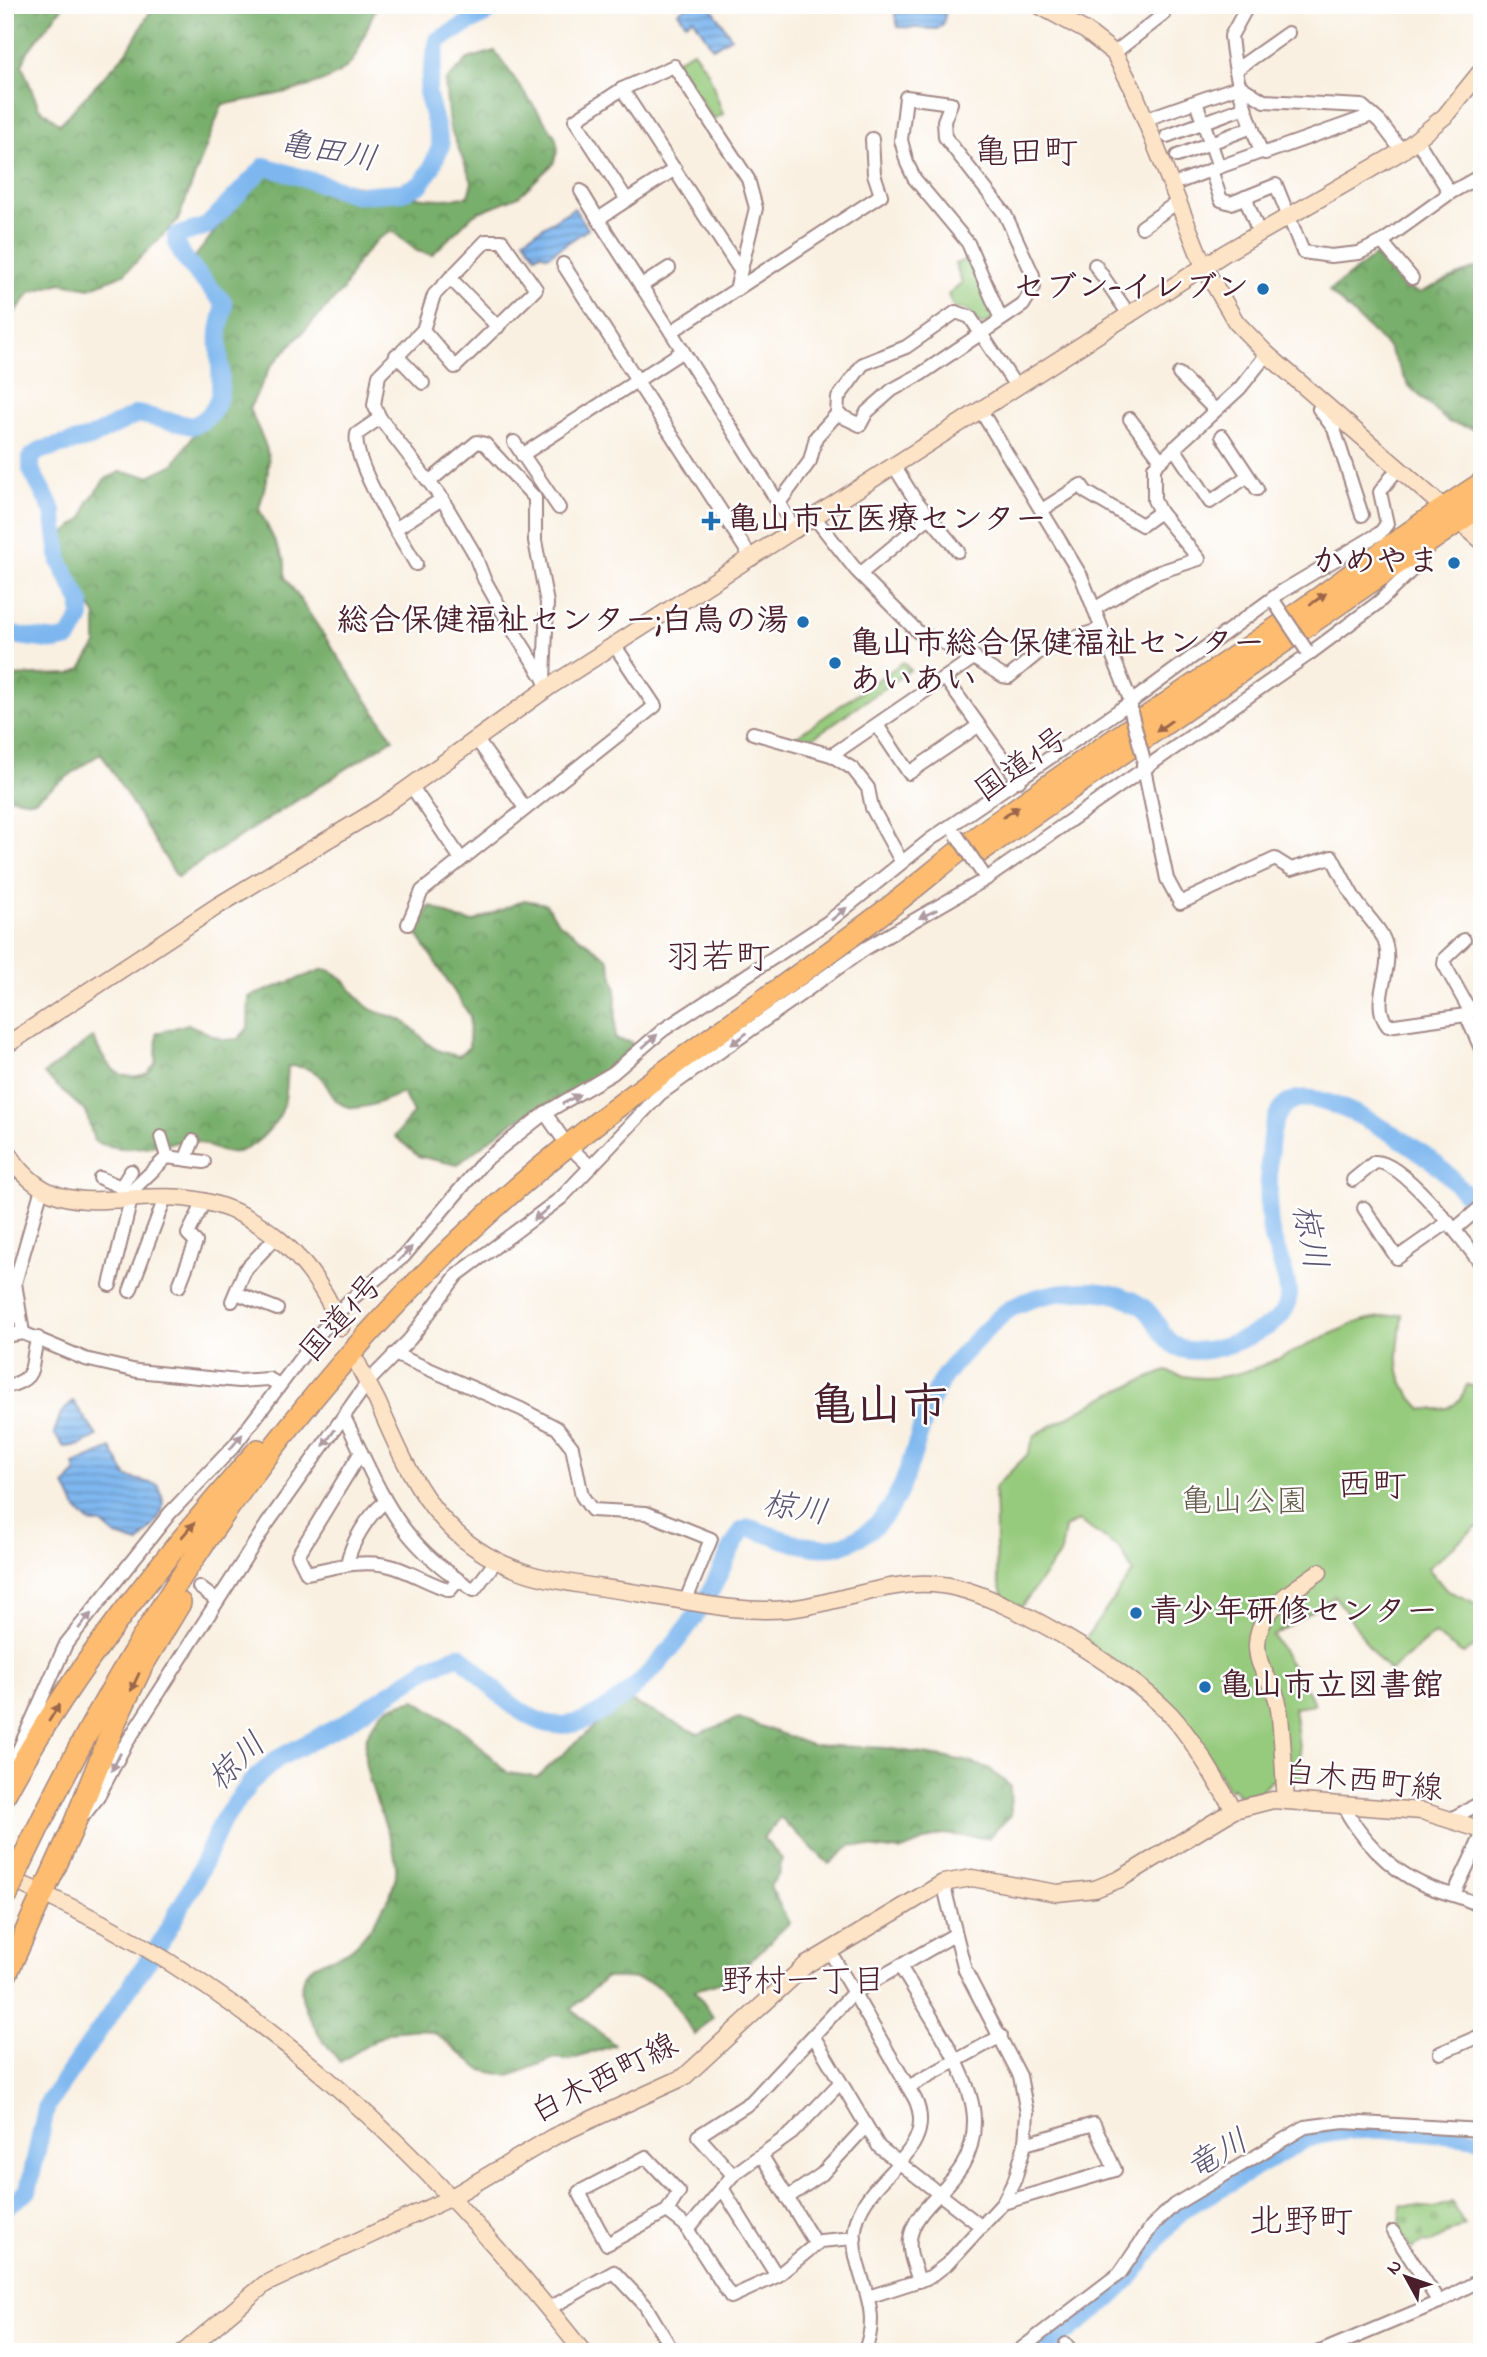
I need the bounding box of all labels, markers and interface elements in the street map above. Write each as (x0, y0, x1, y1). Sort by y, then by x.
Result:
water label: 亀田川 (275, 121, 381, 185)
district label: 亀田町 (973, 129, 1079, 180)
place label: セブン-イレブン (1013, 266, 1249, 313)
marker: セブン-イレブン (1255, 281, 1271, 297)
place label: 亀山市立医療センター (727, 498, 1047, 545)
marker: 亀山市立医療センター (701, 511, 721, 531)
place label: かめやま (1312, 540, 1440, 587)
marker: かめやま (1446, 555, 1462, 571)
one-way arrow (1309, 592, 1327, 606)
place label: 総合保健福祉センター;白鳥の湯 (337, 599, 789, 646)
marker: 総合保健福祉センター;白鳥の湯 (795, 614, 811, 630)
place label: 亀山市総合保健福祉センター あいあい (849, 622, 1265, 706)
marker: 亀山市総合保健福祉センター あいあい (827, 655, 843, 671)
street label: 国道1号 (966, 716, 1080, 816)
one-way arrow (1155, 719, 1173, 733)
one-way arrow (1001, 806, 1020, 819)
one-way arrow (830, 907, 847, 922)
one-way arrow (918, 908, 938, 920)
district label: 羽若町 (665, 934, 771, 985)
one-way arrow (730, 1032, 748, 1046)
one-way arrow (641, 1033, 659, 1049)
one-way arrow (561, 1093, 581, 1104)
water label: 椋川 (1278, 1200, 1338, 1274)
one-way arrow (533, 1206, 550, 1221)
one-way arrow (397, 1245, 414, 1262)
street label: 国道1号 (290, 1264, 396, 1374)
district label: 亀山市 (810, 1375, 948, 1442)
one-way arrow (322, 1429, 336, 1447)
one-way arrow (228, 1434, 243, 1451)
district label: 西町 (1337, 1462, 1407, 1513)
park label: 亀山公園 (1180, 1480, 1308, 1527)
water label: 椋川 (759, 1481, 831, 1539)
one-way arrow (180, 1521, 196, 1539)
place label: 青少年研修センター (1150, 1590, 1438, 1637)
marker: 青少年研修センター (1128, 1605, 1144, 1621)
one-way arrow (77, 1612, 93, 1630)
place label: 亀山市立図書館 (1219, 1664, 1443, 1711)
one-way arrow (129, 1672, 141, 1692)
marker: 亀山市立図書館 (1197, 1679, 1213, 1695)
one-way arrow (47, 1703, 60, 1722)
water label: 椋川 (198, 1723, 278, 1803)
street label: 白木西町線 (1281, 1751, 1445, 1815)
one-way arrow (111, 1753, 123, 1773)
district label: 野村一丁目 (721, 1959, 886, 2007)
street label: 白木西町線 (523, 2023, 687, 2137)
water label: 竜川 (1177, 2119, 1259, 2193)
district label: 北野町 (1248, 2198, 1354, 2249)
north arrow (1372, 2242, 1442, 2312)
text: N (1380, 2254, 1409, 2281)

